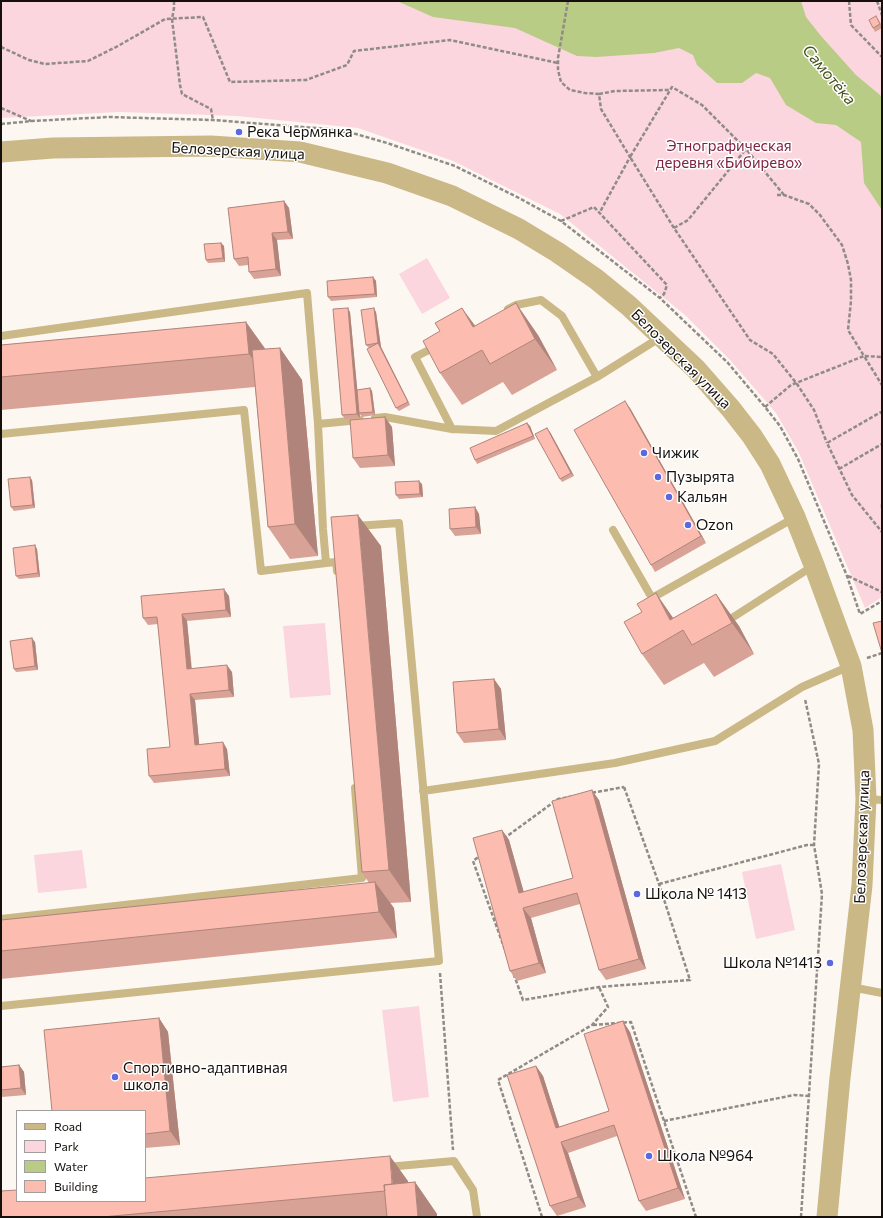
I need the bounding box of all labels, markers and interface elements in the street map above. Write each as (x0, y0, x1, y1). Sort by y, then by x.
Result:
water label: Самотёка (798, 41, 860, 109)
place label: Река Чермянка (247, 123, 352, 141)
marker: Река Чермянка (234, 127, 244, 137)
park label: Этнографическая деревня «Бибирево» (656, 137, 802, 172)
street label: Белозерская улица (171, 139, 305, 163)
street label: Белозерская улица (627, 305, 735, 413)
place label: Чижик (652, 444, 699, 462)
marker: Чижик (639, 448, 649, 458)
place label: Пузырята (666, 468, 735, 486)
marker: Пузырята (653, 472, 663, 482)
place label: Кальян (677, 488, 728, 506)
marker: Кальян (664, 492, 674, 502)
place label: Ozon (696, 516, 733, 534)
marker: Ozon (683, 520, 693, 530)
street label: Белозерская улица (851, 770, 873, 904)
place label: Школа № 1413 (645, 885, 747, 903)
marker: Школа № 1413 (632, 889, 642, 899)
place label: Школа №1413 (723, 954, 822, 972)
marker: Школа №1413 (825, 958, 835, 968)
place label: Спортивно-адаптивная школа (123, 1059, 288, 1094)
marker: Спортивно-адаптивная школа (110, 1072, 120, 1082)
legend (16, 1110, 146, 1202)
text: Road (54, 1119, 82, 1133)
text: Park (54, 1139, 79, 1153)
place label: Школа №964 (657, 1147, 753, 1165)
marker: Школа №964 (644, 1151, 654, 1161)
text: Water (54, 1159, 88, 1173)
text: Building (54, 1179, 98, 1193)

